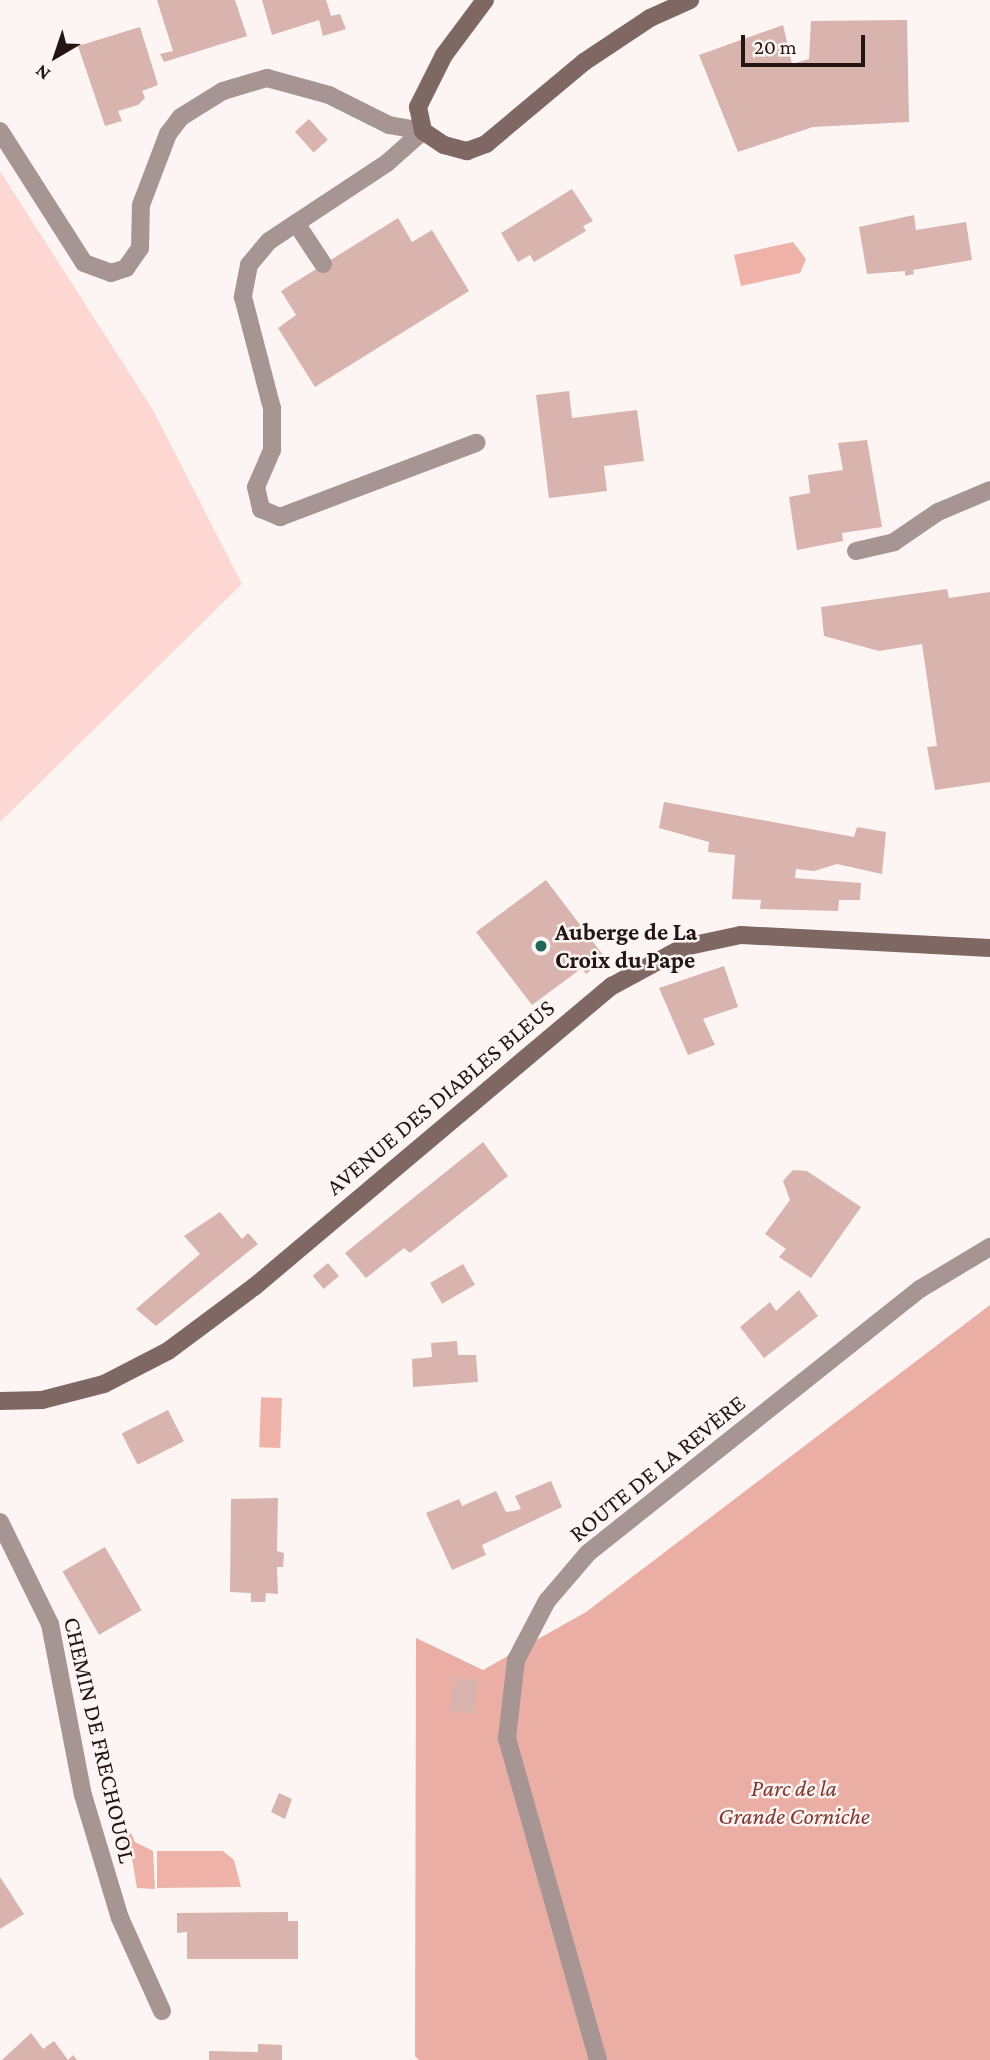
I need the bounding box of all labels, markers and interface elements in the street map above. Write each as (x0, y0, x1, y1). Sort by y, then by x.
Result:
north arrow (21, 21, 91, 91)
scale bar (745, 21, 869, 65)
text: 20 m (754, 35, 797, 59)
text: N (31, 60, 54, 85)
place label: Auberge de La Croix du Pape (555, 918, 697, 974)
marker: Auberge de La Croix du Pape (533, 938, 549, 954)
street label: AVENUE DES DIABLES BLEUS (320, 993, 560, 1201)
street label: ROUTE DE LA REVÈRE (563, 1388, 751, 1548)
street label: CHEMIN DE FRECHOUOL (58, 1614, 142, 1866)
park label: Parc de la Grande Corniche (718, 1774, 870, 1830)

